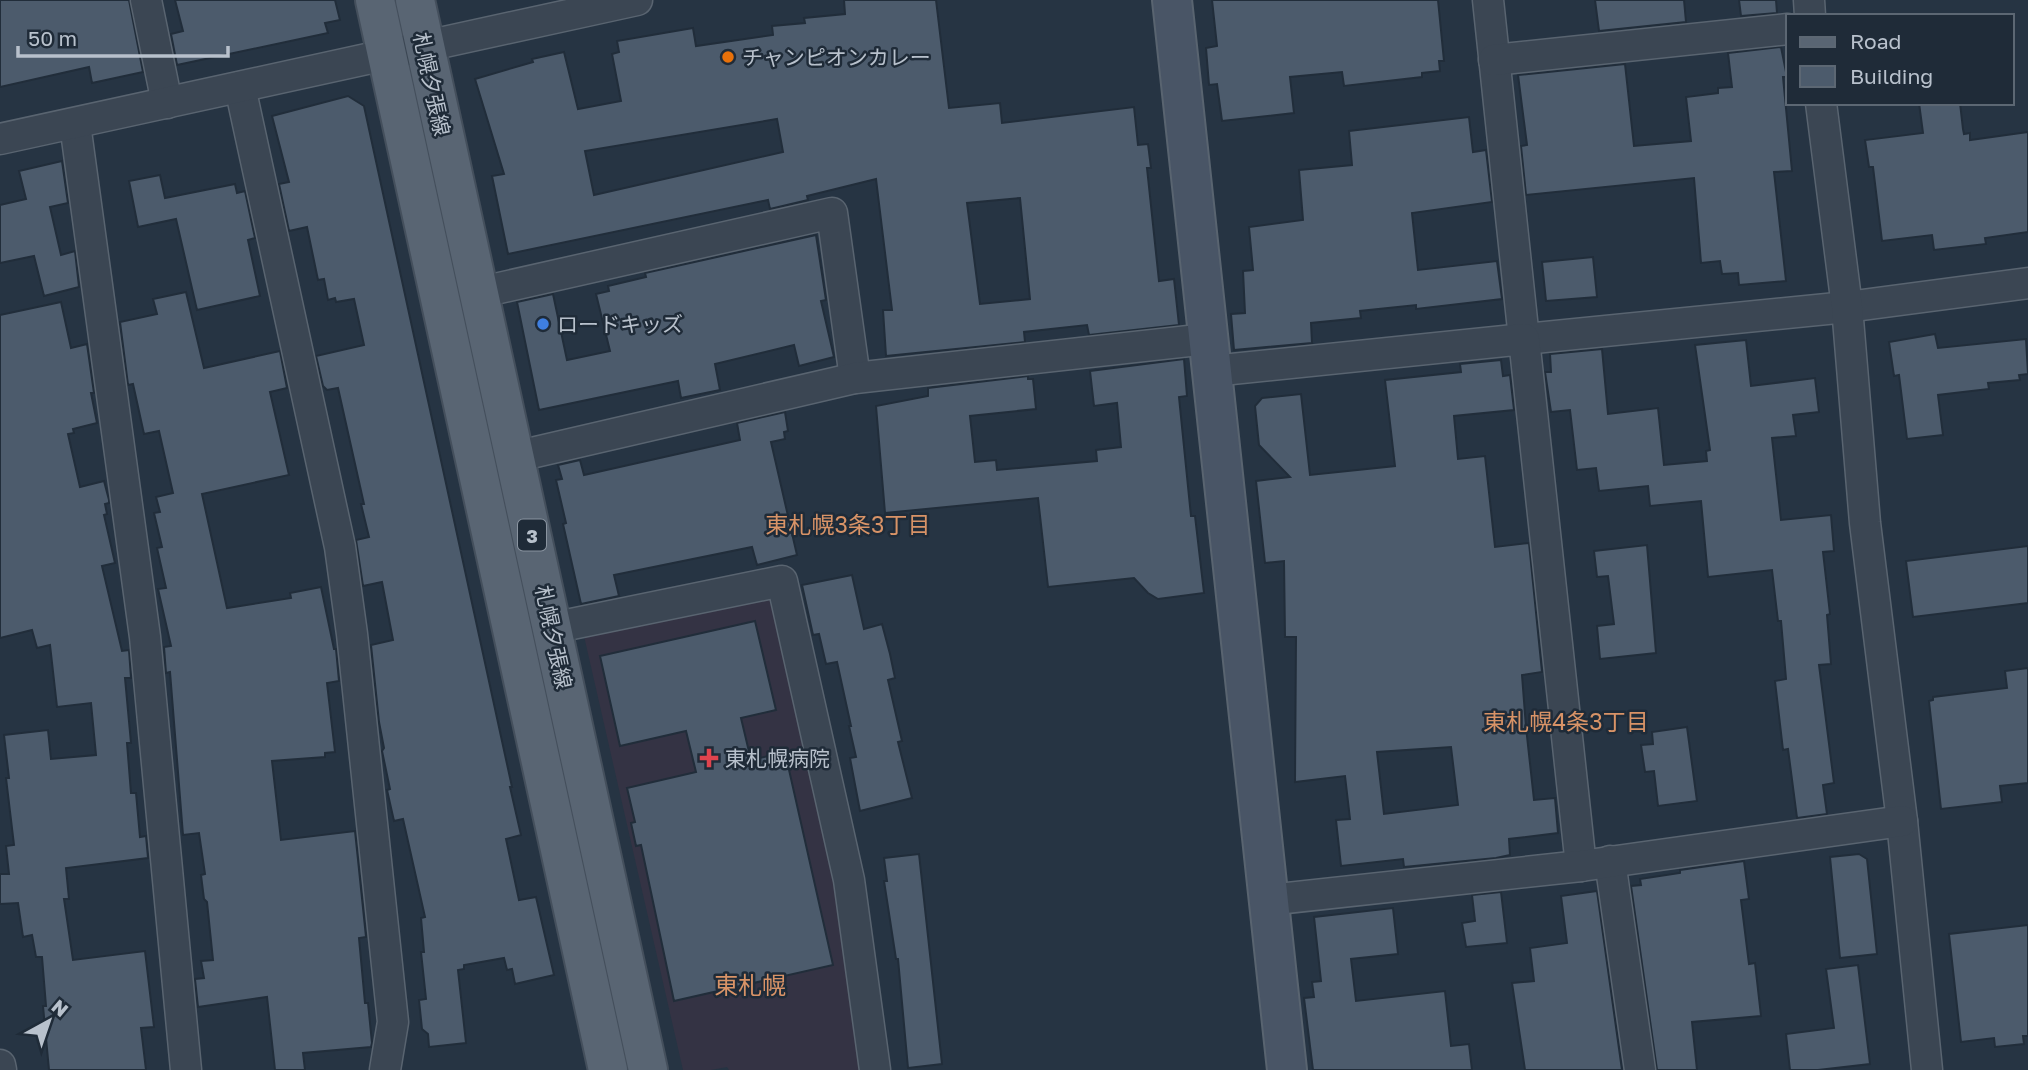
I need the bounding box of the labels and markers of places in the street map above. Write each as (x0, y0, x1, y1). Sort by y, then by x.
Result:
place label: チャンピオンカレー (742, 44, 931, 70)
marker: チャンピオンカレー (720, 49, 736, 65)
place label: ロードキッズ (557, 311, 683, 337)
marker: ロードキッズ (535, 316, 551, 332)
place label: 東札幌病院 (725, 745, 830, 771)
marker: 東札幌病院 (699, 748, 719, 768)

